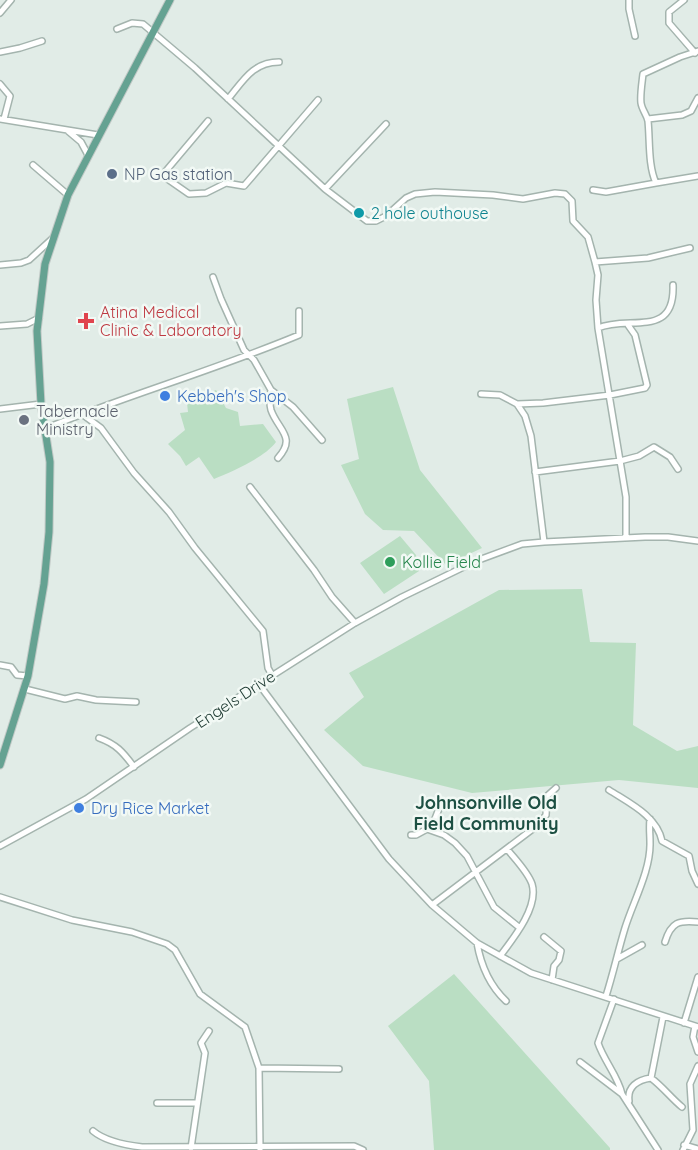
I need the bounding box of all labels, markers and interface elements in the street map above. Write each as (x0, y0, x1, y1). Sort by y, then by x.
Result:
place label: NP Gas station (124, 164, 233, 184)
marker: NP Gas station (105, 167, 119, 181)
place label: 2 hole outhouse (371, 203, 489, 223)
marker: 2 hole outhouse (352, 206, 366, 220)
place label: Atina Medical Clinic & Laboratory (100, 302, 242, 340)
marker: Atina Medical Clinic & Laboratory (77, 312, 95, 330)
place label: Kebbeh's Shop (177, 386, 286, 406)
marker: Kebbeh's Shop (158, 389, 172, 403)
place label: Tabernacle Ministry (36, 401, 118, 439)
marker: Tabernacle Ministry (17, 413, 31, 427)
place label: Kollie Field (402, 552, 481, 572)
marker: Kollie Field (383, 555, 397, 569)
street label: Engels Drive (191, 666, 279, 732)
district label: Johnsonville Old Field Community (413, 791, 559, 835)
place label: Dry Rice Market (91, 798, 210, 818)
marker: Dry Rice Market (72, 801, 86, 815)

